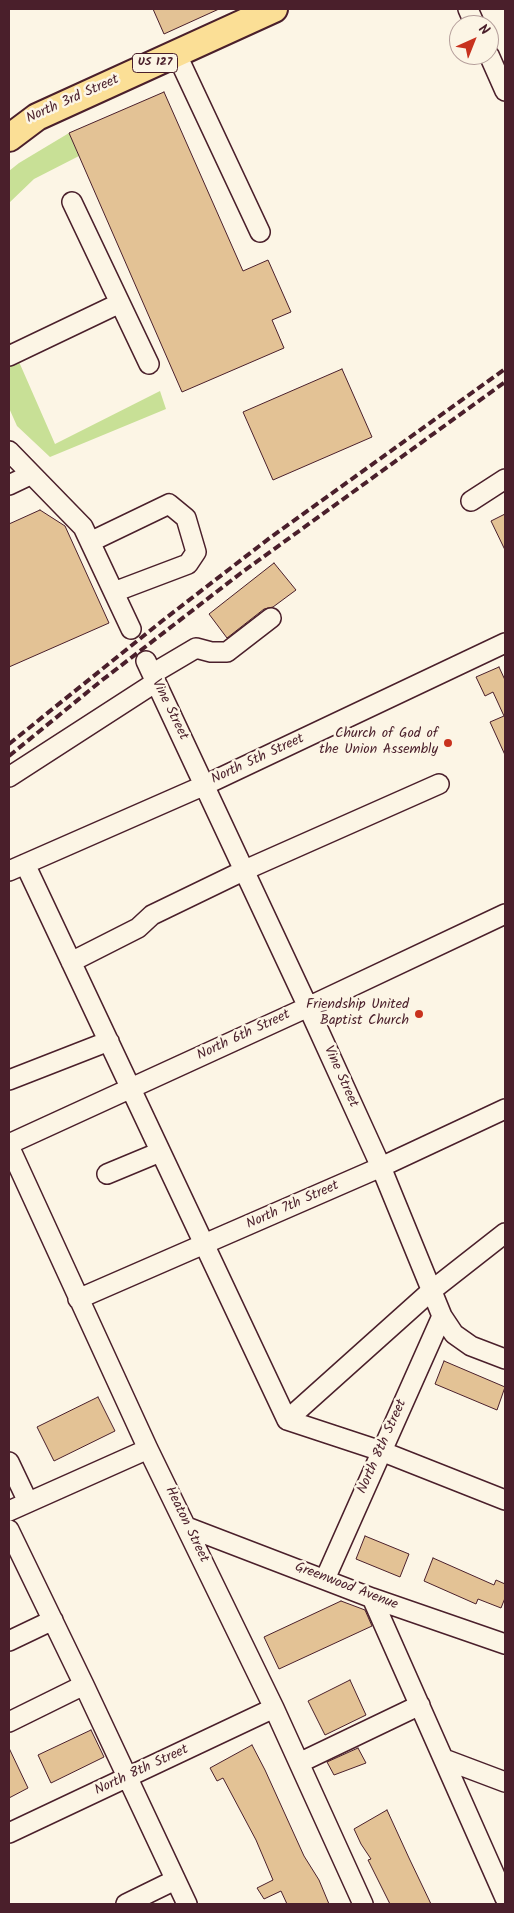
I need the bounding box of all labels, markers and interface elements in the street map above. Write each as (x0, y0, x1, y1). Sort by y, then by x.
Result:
north arrow (449, 15, 499, 65)
text: N (473, 19, 495, 41)
road number: US 127 (132, 54, 178, 72)
street label: North 3rd Street (24, 72, 122, 128)
street label: Vine Street (147, 677, 191, 743)
place label: Church of God of the Union Assembly (319, 727, 438, 760)
street label: North 5th Street (209, 731, 307, 789)
marker: Church of God of the Union Assembly (442, 737, 454, 749)
place label: Friendship United Baptist Church (306, 998, 409, 1030)
street label: North 6th Street (195, 1007, 293, 1065)
marker: Friendship United Baptist Church (413, 1008, 425, 1020)
street label: Vine Street (319, 1044, 361, 1110)
street label: North 7th Street (244, 1178, 342, 1234)
street label: North 8th Street (355, 1397, 411, 1497)
street label: Heaton Street (160, 1484, 212, 1566)
street label: Greenwood Avenue (292, 1560, 400, 1614)
street label: North 8th Street (92, 1742, 192, 1800)

